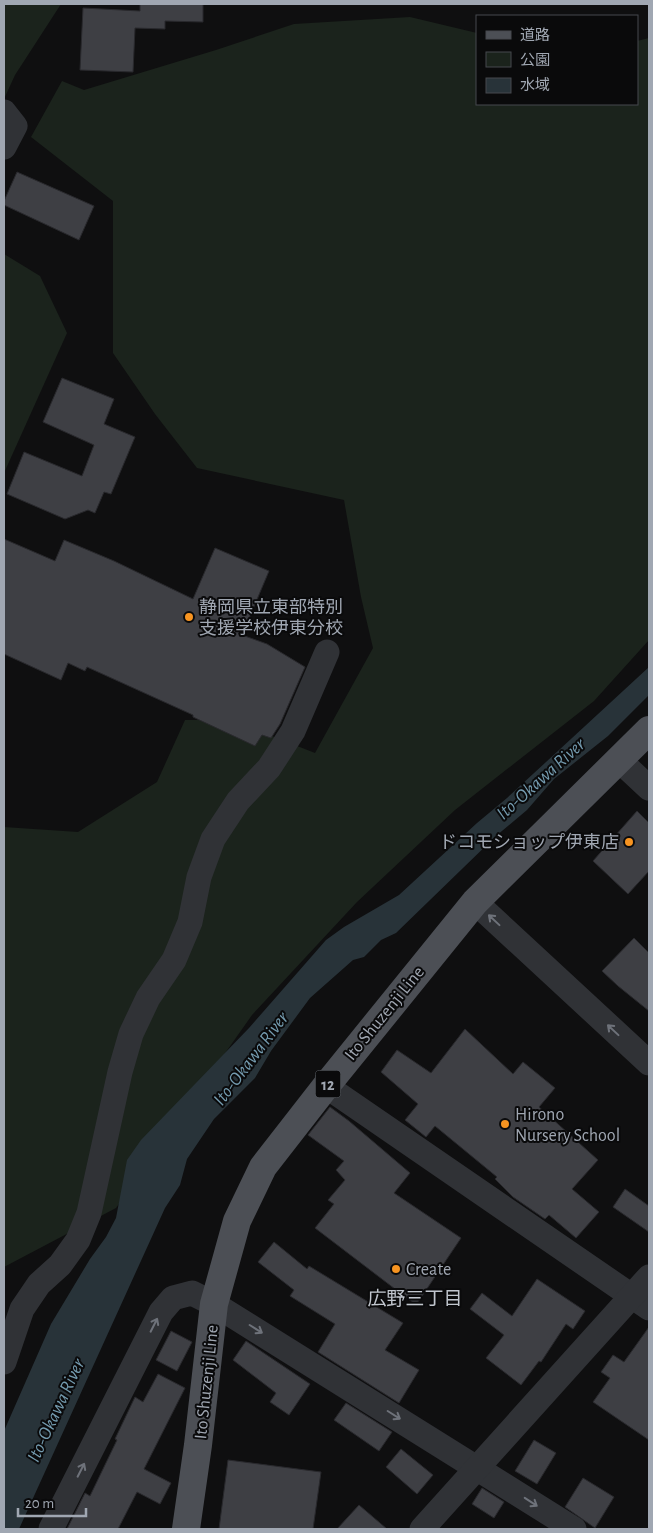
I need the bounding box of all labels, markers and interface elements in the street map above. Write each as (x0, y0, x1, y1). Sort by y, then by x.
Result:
legend (476, 15, 638, 105)
text: 道路 (520, 27, 550, 43)
text: 公園 (520, 52, 550, 68)
text: 水域 (520, 77, 550, 93)
place label: 静岡県立東部特別 支援学校伊東分校 (199, 597, 343, 638)
marker: 静岡県立東部特別 支援学校伊東分校 (183, 611, 195, 623)
water label: Ito-Okawa River (493, 734, 589, 823)
place label: ドコモショップ伊東店 (439, 832, 619, 852)
marker: ドコモショップ伊東店 (623, 836, 635, 848)
one-way arrow (487, 914, 500, 925)
street label: Ito Shuzenji Line (342, 963, 428, 1064)
water label: Ito-Okawa River (210, 1008, 293, 1109)
one-way arrow (607, 1024, 620, 1036)
road number: 12 (316, 1070, 340, 1098)
place label: Hirono Nursery School (515, 1106, 620, 1145)
marker: Hirono Nursery School (499, 1118, 511, 1130)
place label: Create (406, 1261, 451, 1279)
marker: Create (390, 1263, 402, 1275)
district label: 広野三丁目 (367, 1288, 463, 1309)
one-way arrow (150, 1318, 159, 1333)
street label: Ito Shuzenji Line (192, 1324, 222, 1440)
one-way arrow (248, 1325, 262, 1335)
water label: Ito-Okawa River (24, 1355, 89, 1465)
one-way arrow (386, 1411, 400, 1421)
one-way arrow (77, 1463, 86, 1478)
scale bar (18, 1486, 85, 1518)
text: 20 m (25, 1496, 54, 1511)
one-way arrow (524, 1497, 538, 1507)

